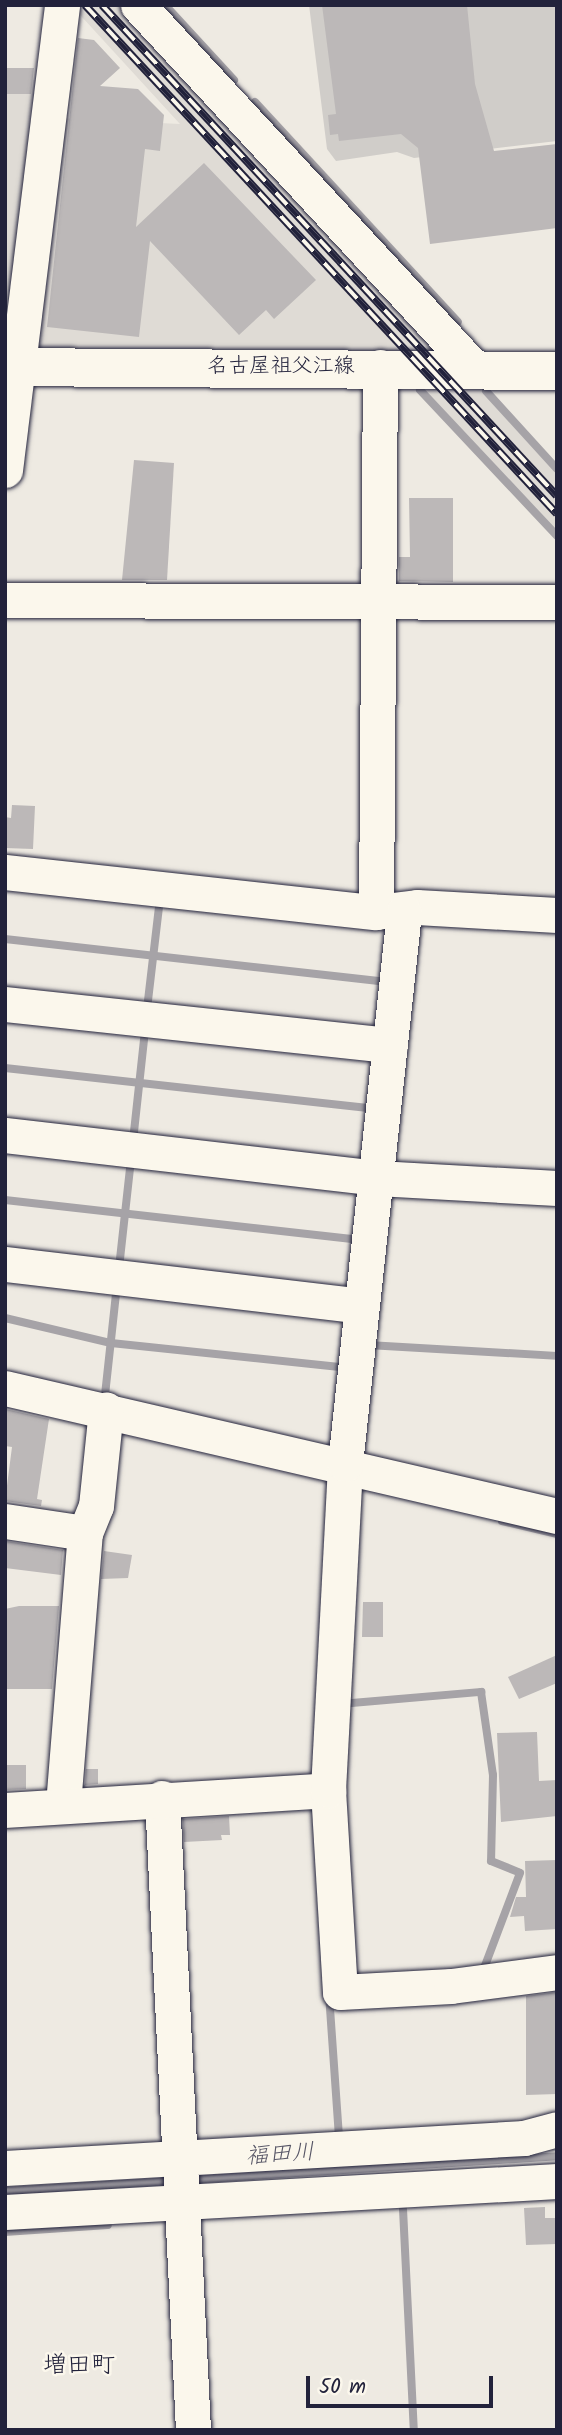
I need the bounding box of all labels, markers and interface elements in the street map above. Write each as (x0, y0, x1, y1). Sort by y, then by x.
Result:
street label: 名古屋祖父江線 (208, 354, 354, 380)
water label: 福田川 (245, 2139, 315, 2171)
district label: 増田町 (43, 2352, 115, 2380)
scale bar (310, 2362, 497, 2406)
text: 50 m (319, 2371, 366, 2404)

